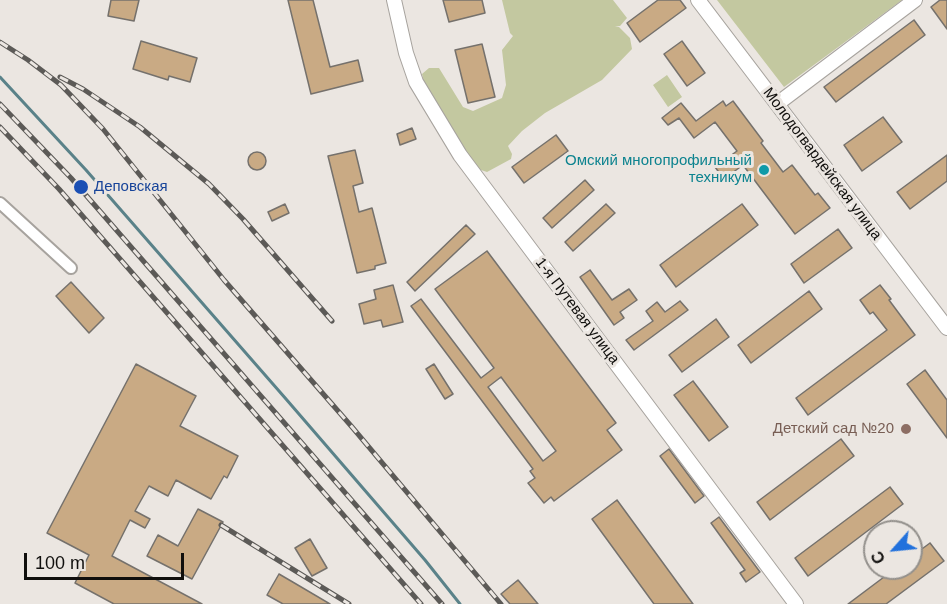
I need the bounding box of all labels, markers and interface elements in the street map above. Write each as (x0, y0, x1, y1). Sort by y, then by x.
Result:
street label: Молодогвардейская улица (759, 84, 885, 244)
place label: Омский многопрофильный техникум (565, 152, 752, 187)
marker: Омский многопрофильный техникум (757, 163, 771, 177)
marker: Деповская (72, 178, 90, 196)
place label: Деповская (94, 178, 168, 196)
street label: 1-я Путевая улица (531, 254, 623, 368)
place label: Детский сад №20 (773, 420, 894, 438)
marker: Детский сад №20 (899, 422, 913, 436)
north arrow (863, 520, 923, 580)
scale bar (27, 541, 188, 579)
text: С (868, 548, 888, 567)
text: 100 m (35, 553, 85, 573)

